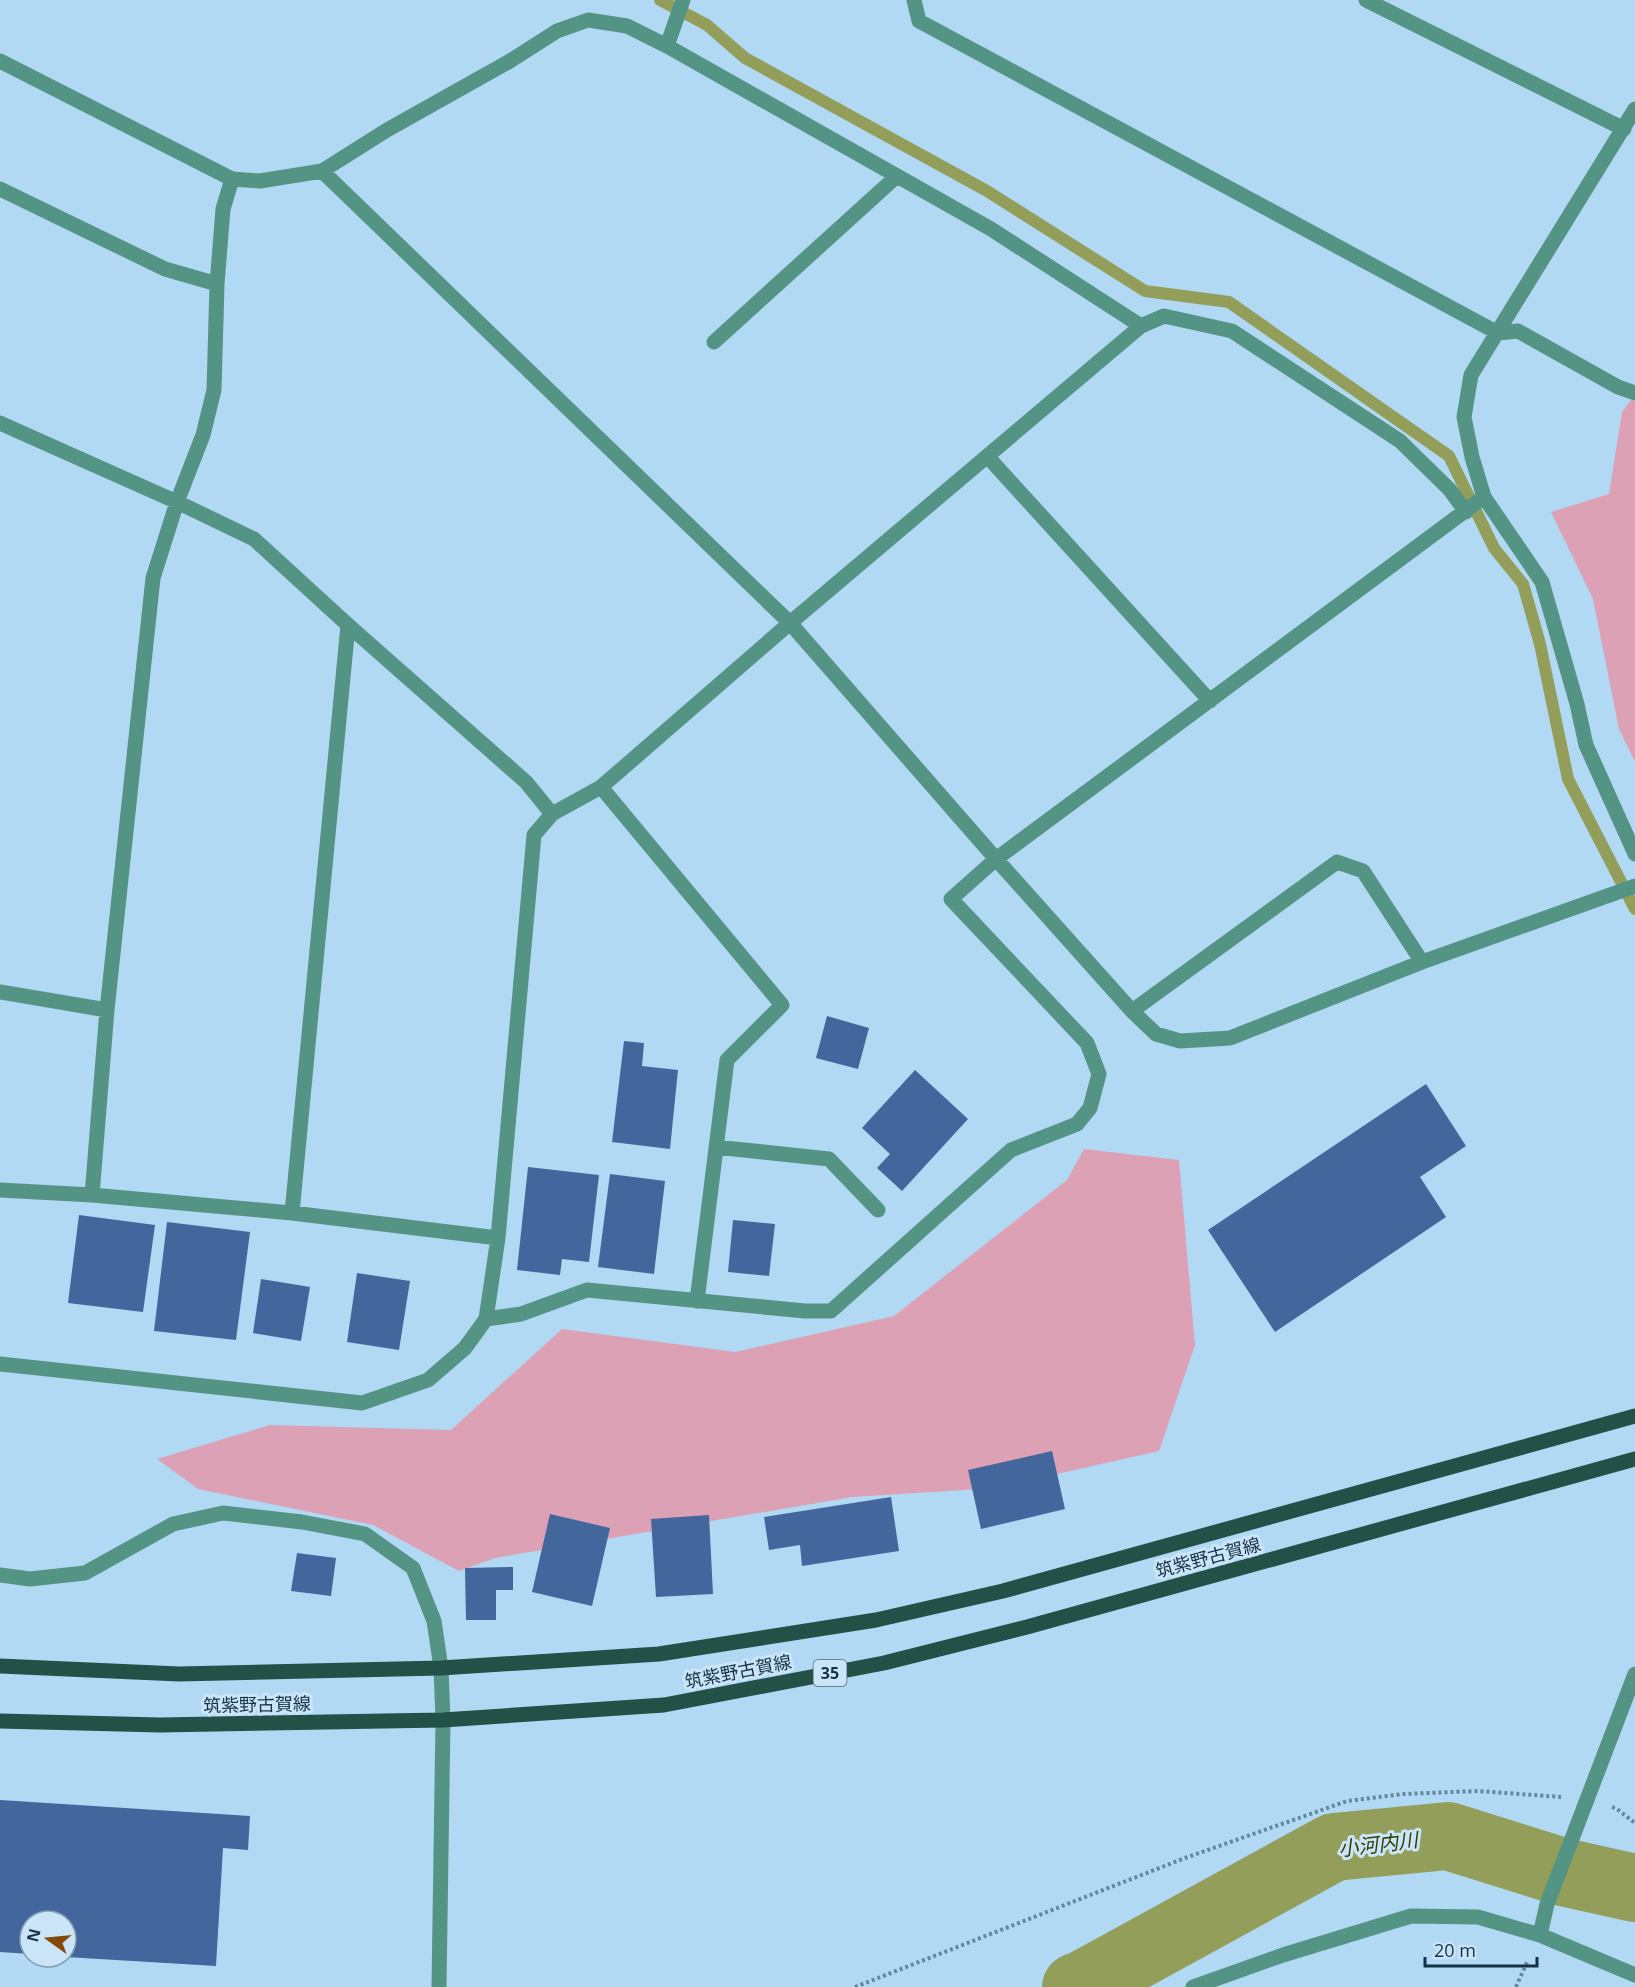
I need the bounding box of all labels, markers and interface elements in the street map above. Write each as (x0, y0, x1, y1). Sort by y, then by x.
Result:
street label: 筑紫野古賀線 (1153, 1531, 1263, 1583)
street label: 筑紫野古賀線 (683, 1649, 793, 1693)
road number: 35 (814, 1660, 846, 1686)
street label: 筑紫野古賀線 (203, 1691, 311, 1717)
water label: 小河内川 (1337, 1825, 1421, 1862)
north arrow (18, 1909, 78, 1969)
text: N (21, 1926, 46, 1944)
scale bar (1425, 1930, 1538, 1968)
text: 20 m (1434, 1938, 1476, 1962)

